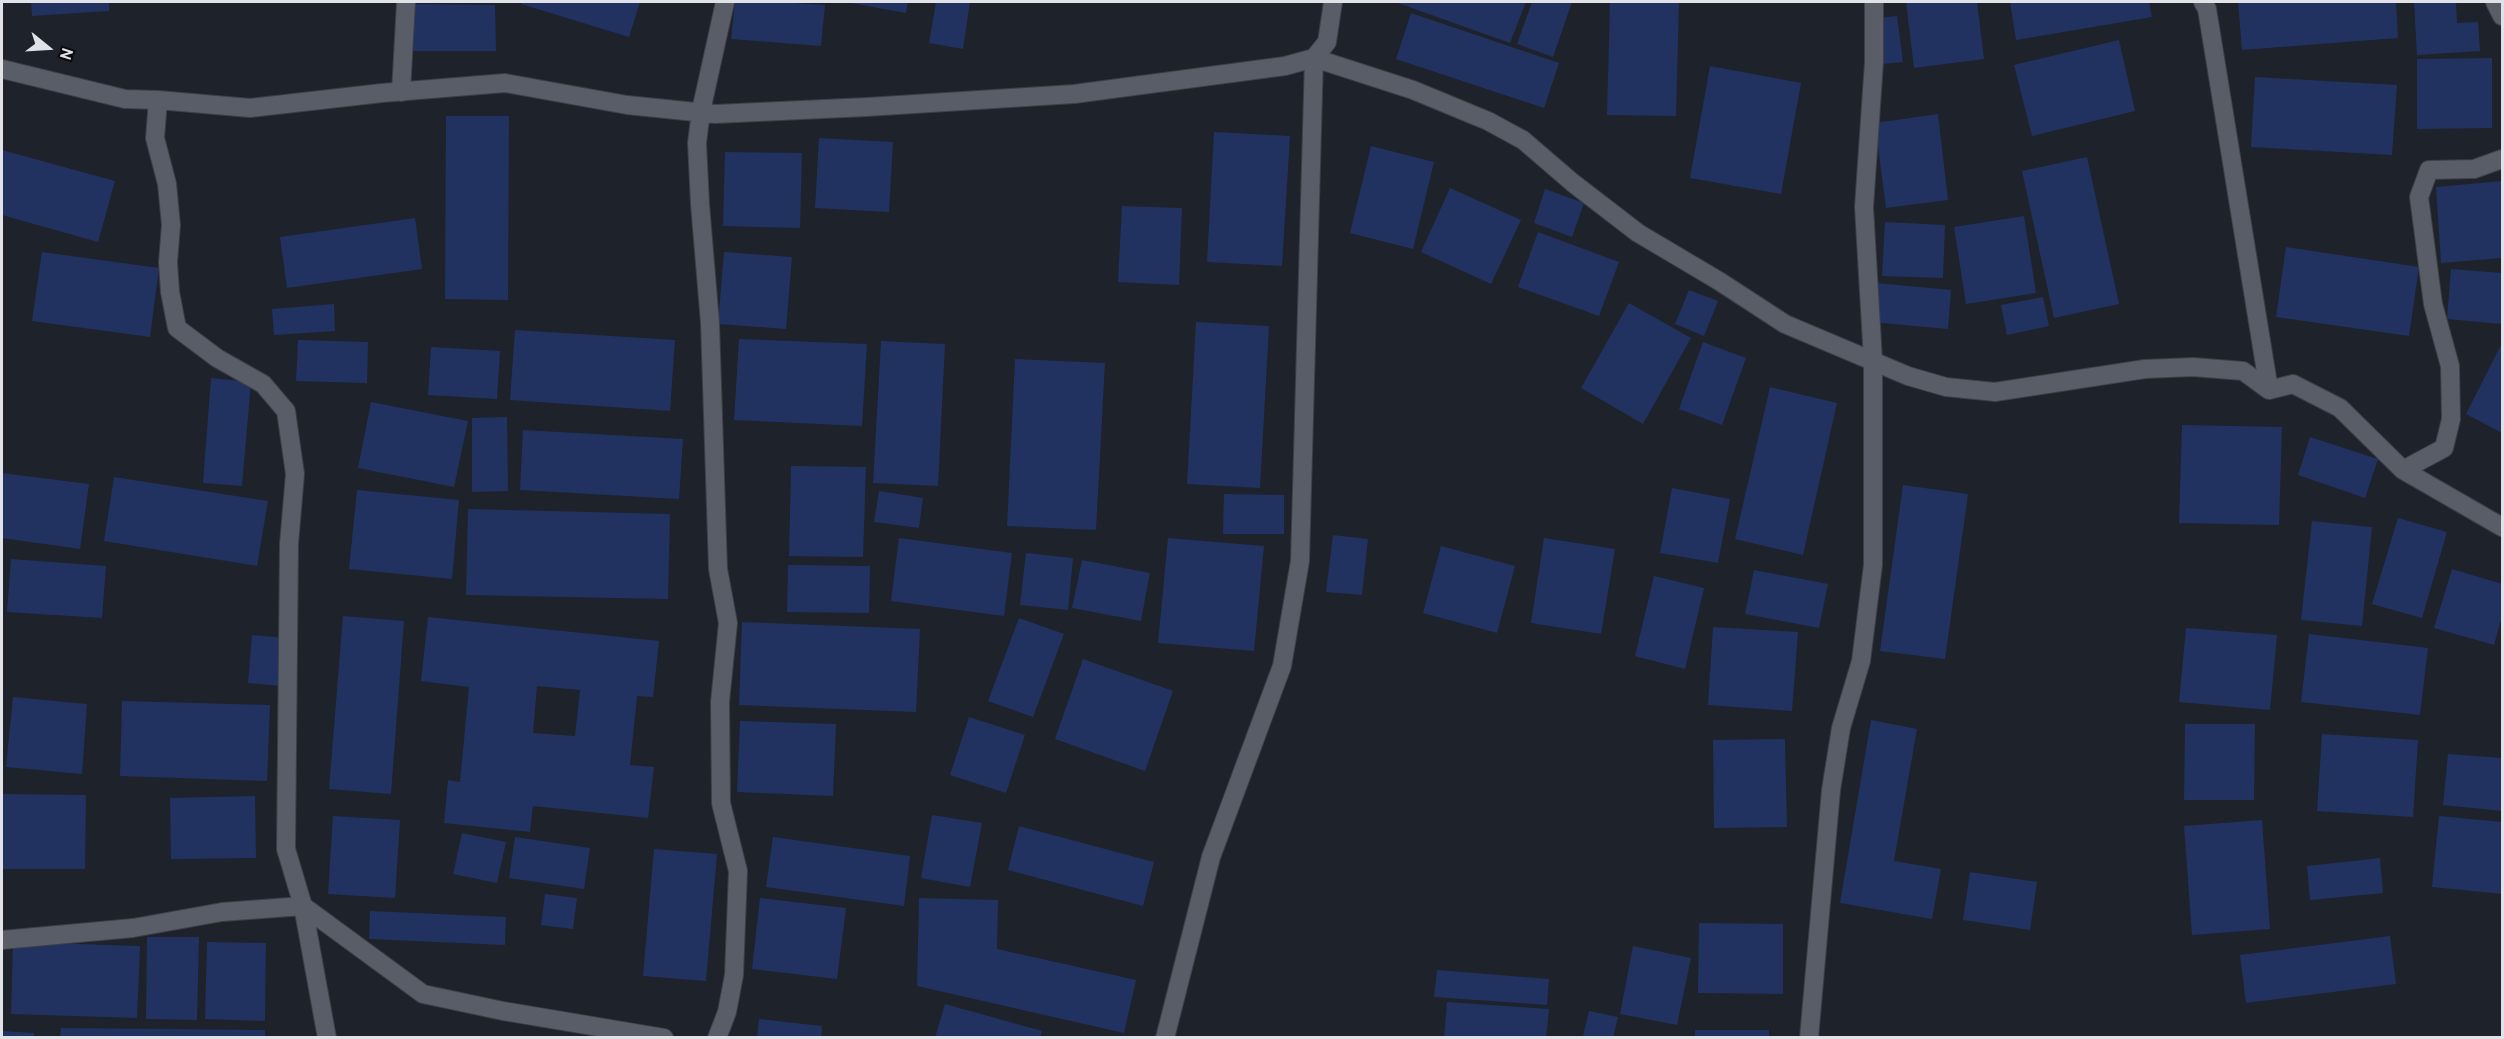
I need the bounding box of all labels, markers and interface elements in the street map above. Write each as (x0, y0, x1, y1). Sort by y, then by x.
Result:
north arrow (18, 18, 78, 78)
text: N (54, 45, 76, 62)

